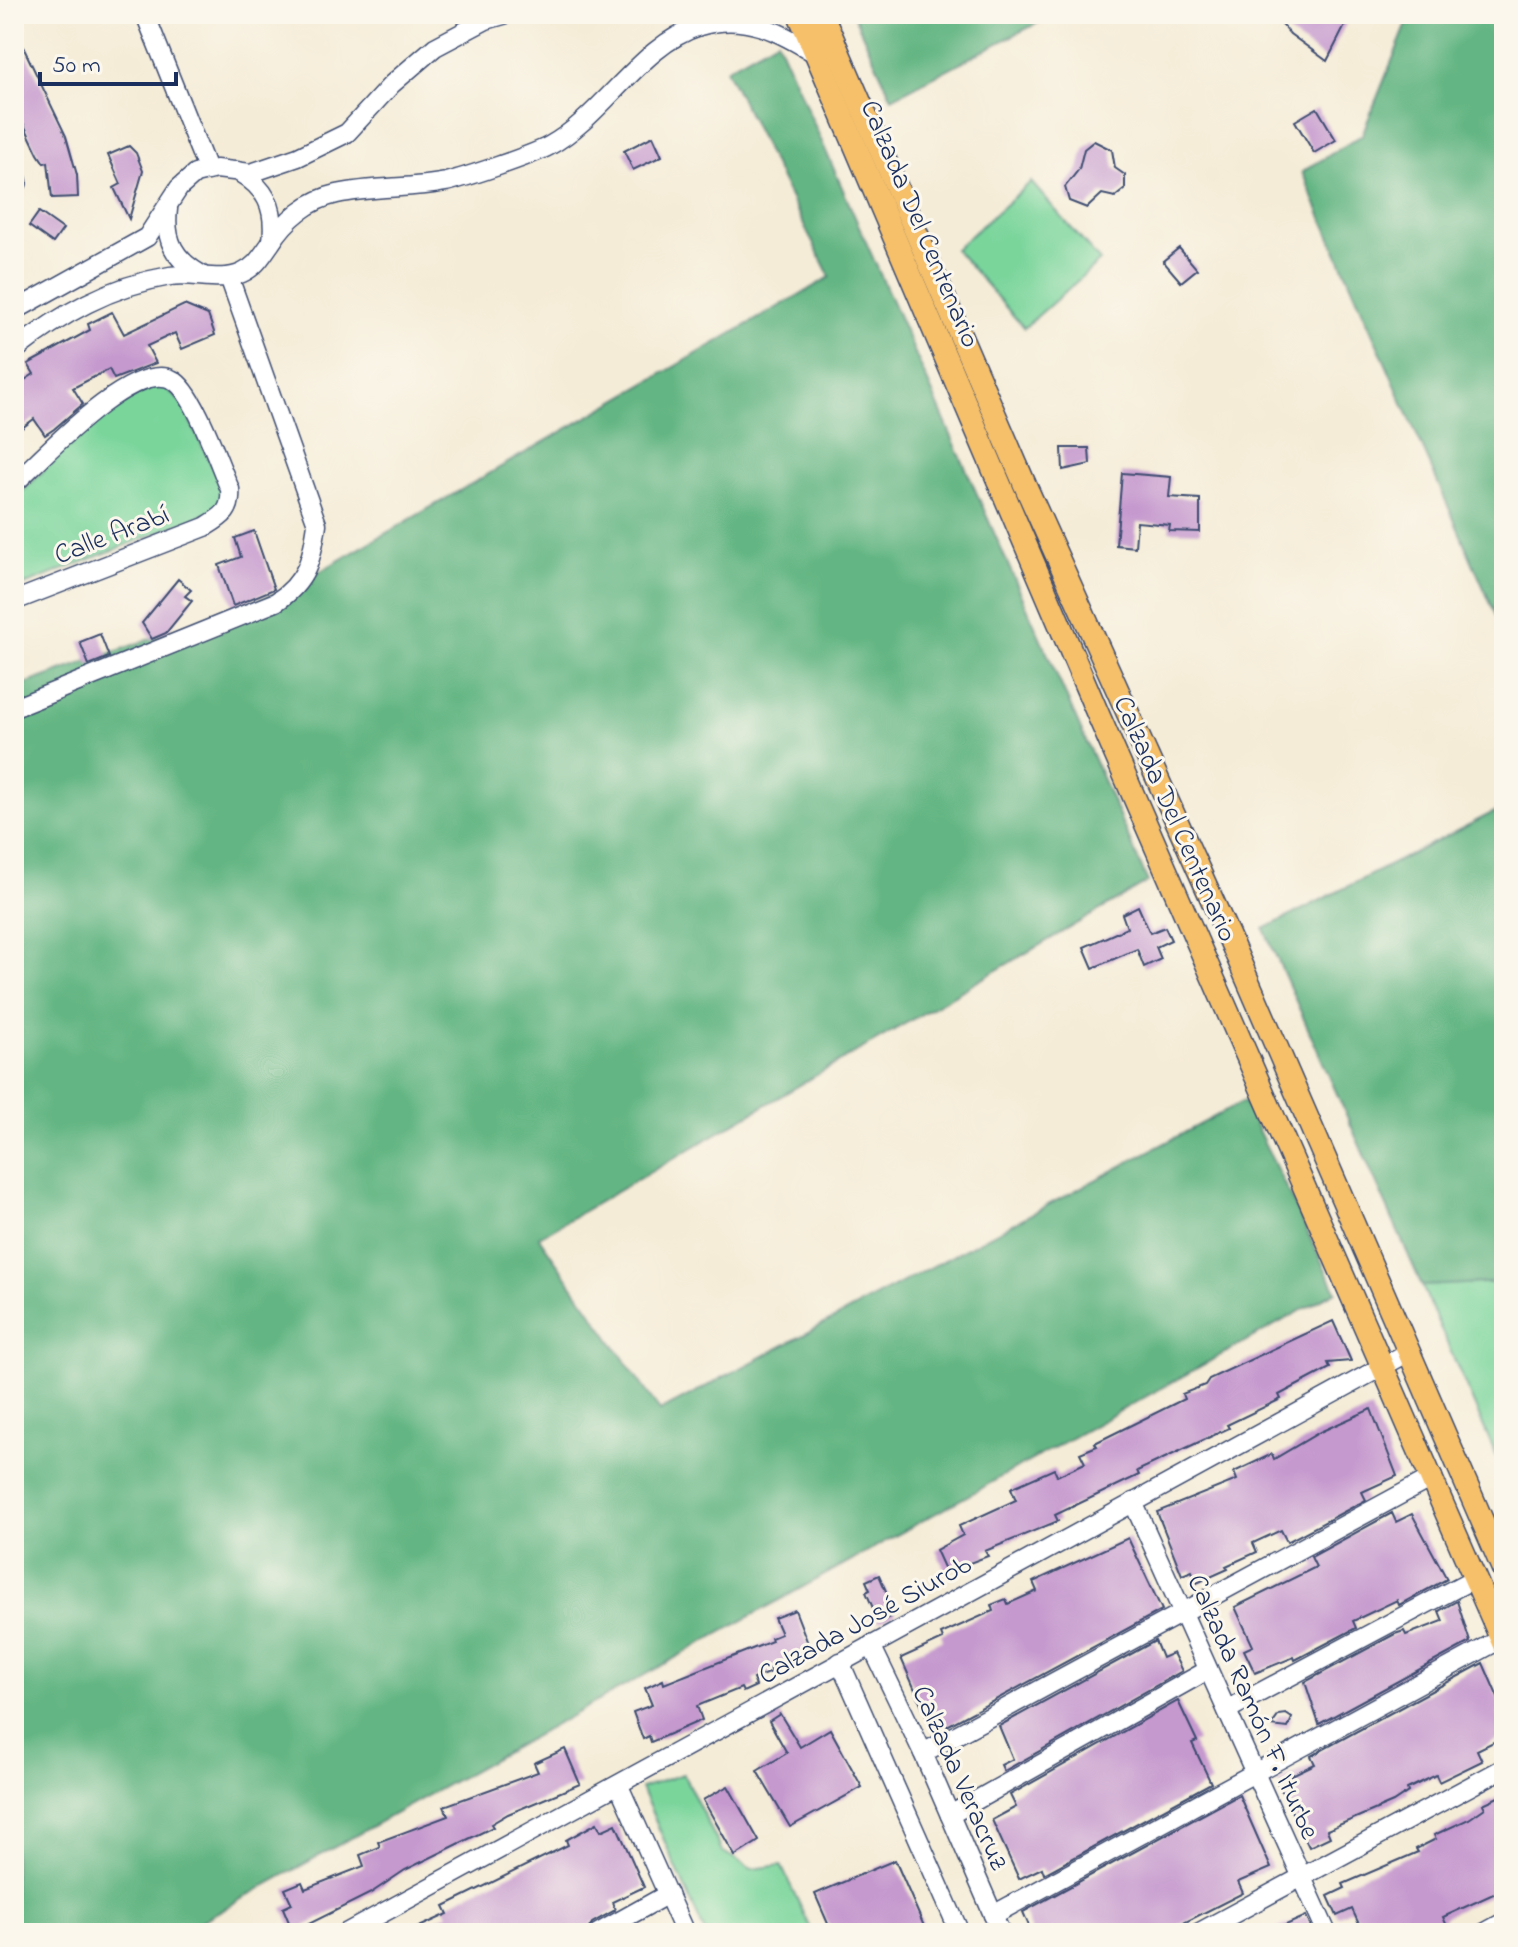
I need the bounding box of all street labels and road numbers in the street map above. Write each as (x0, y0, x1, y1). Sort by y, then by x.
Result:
street label: Calzada Del Centenario (848, 94, 990, 355)
street label: Calle Arabí (49, 496, 176, 577)
street label: Calzada Del Centenario (1101, 690, 1247, 949)
street label: Calzada José Siurob (752, 1545, 980, 1697)
street label: Calzada Ramón F. Iturbe (1175, 1568, 1329, 1847)
street label: Calzada Veracruz (900, 1680, 1018, 1878)

